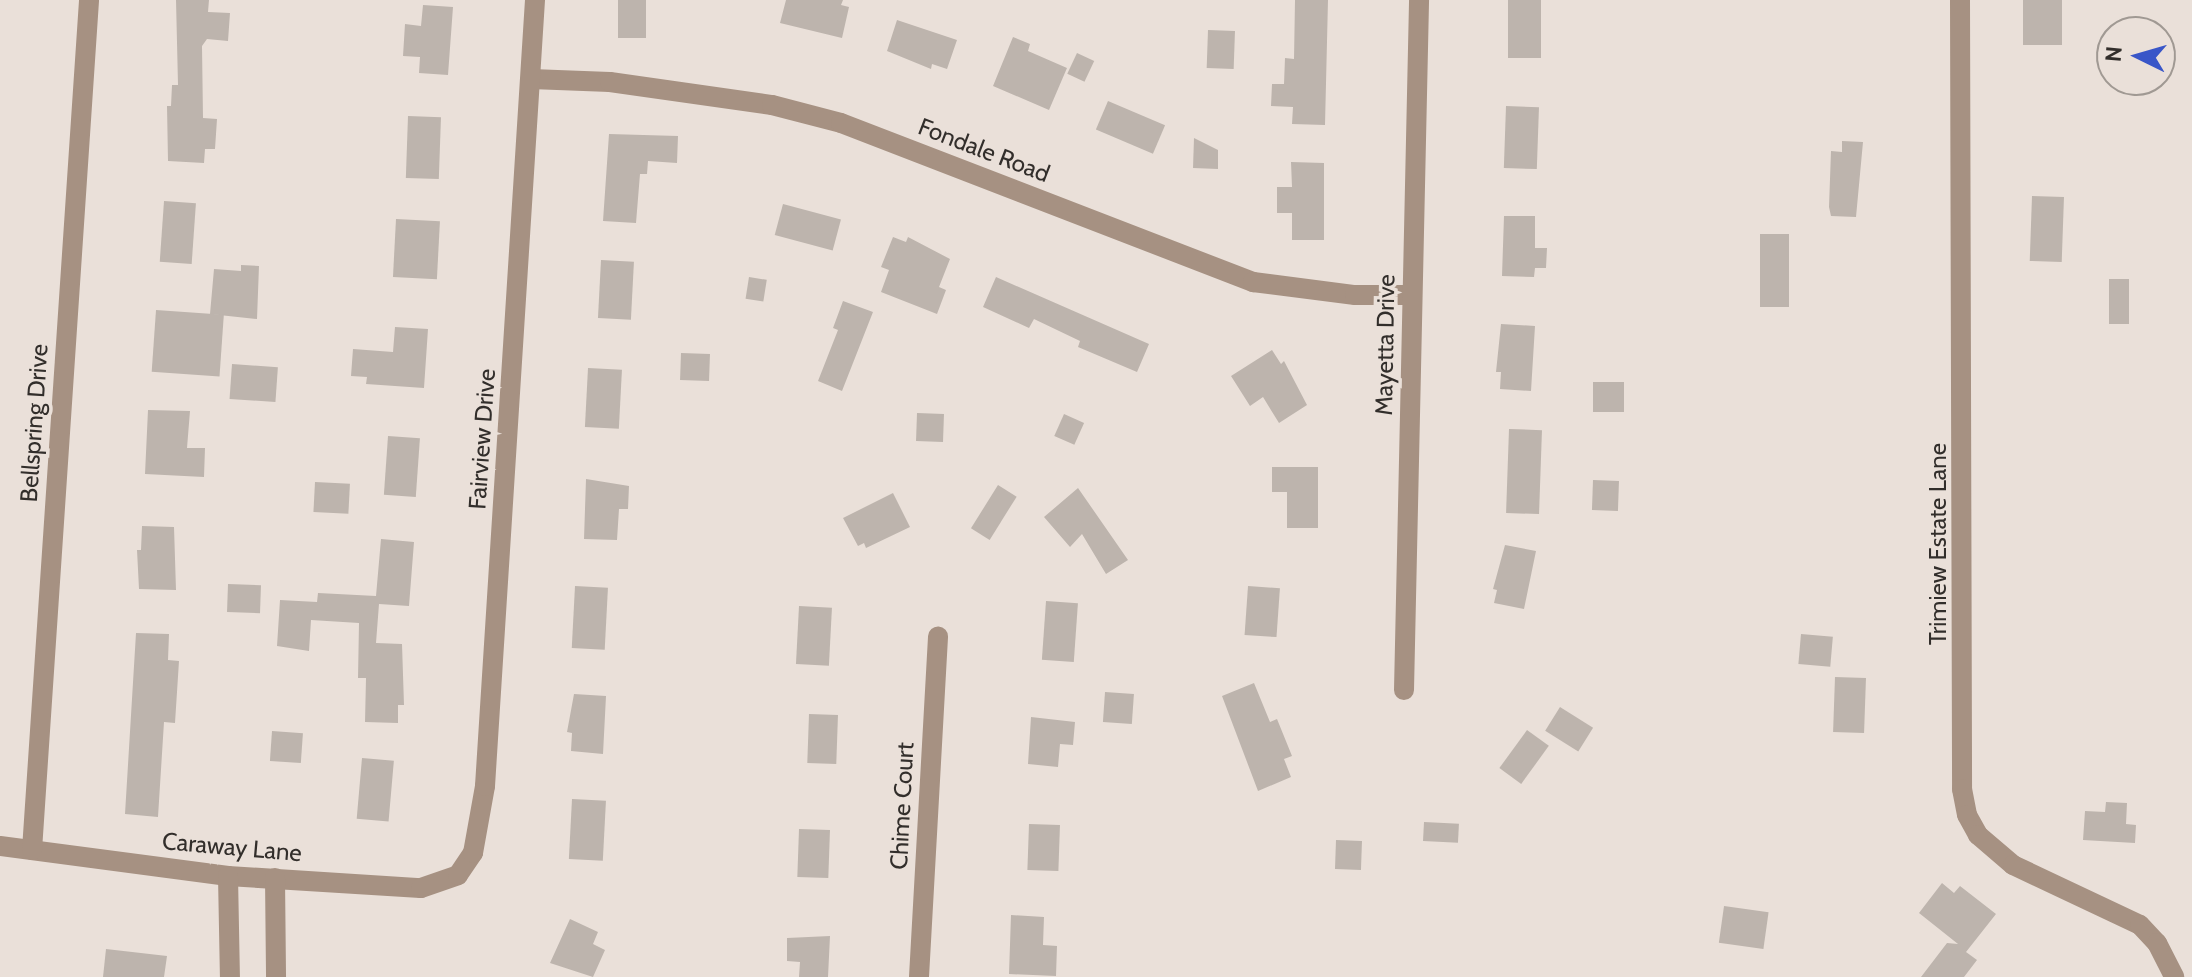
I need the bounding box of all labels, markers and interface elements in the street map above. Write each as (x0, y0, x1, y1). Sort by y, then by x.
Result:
north arrow (2096, 16, 2176, 96)
text: N (2099, 45, 2128, 63)
street label: Fondale Road (914, 112, 1054, 188)
street label: Mayetta Drive (1369, 274, 1401, 416)
street label: Bellspring Drive (14, 343, 54, 503)
street label: Fairview Drive (463, 368, 501, 510)
street label: Trimiew Estate Lane (1924, 443, 1952, 645)
street label: Chime Court (884, 742, 920, 870)
street label: Caraway Lane (161, 827, 303, 867)

